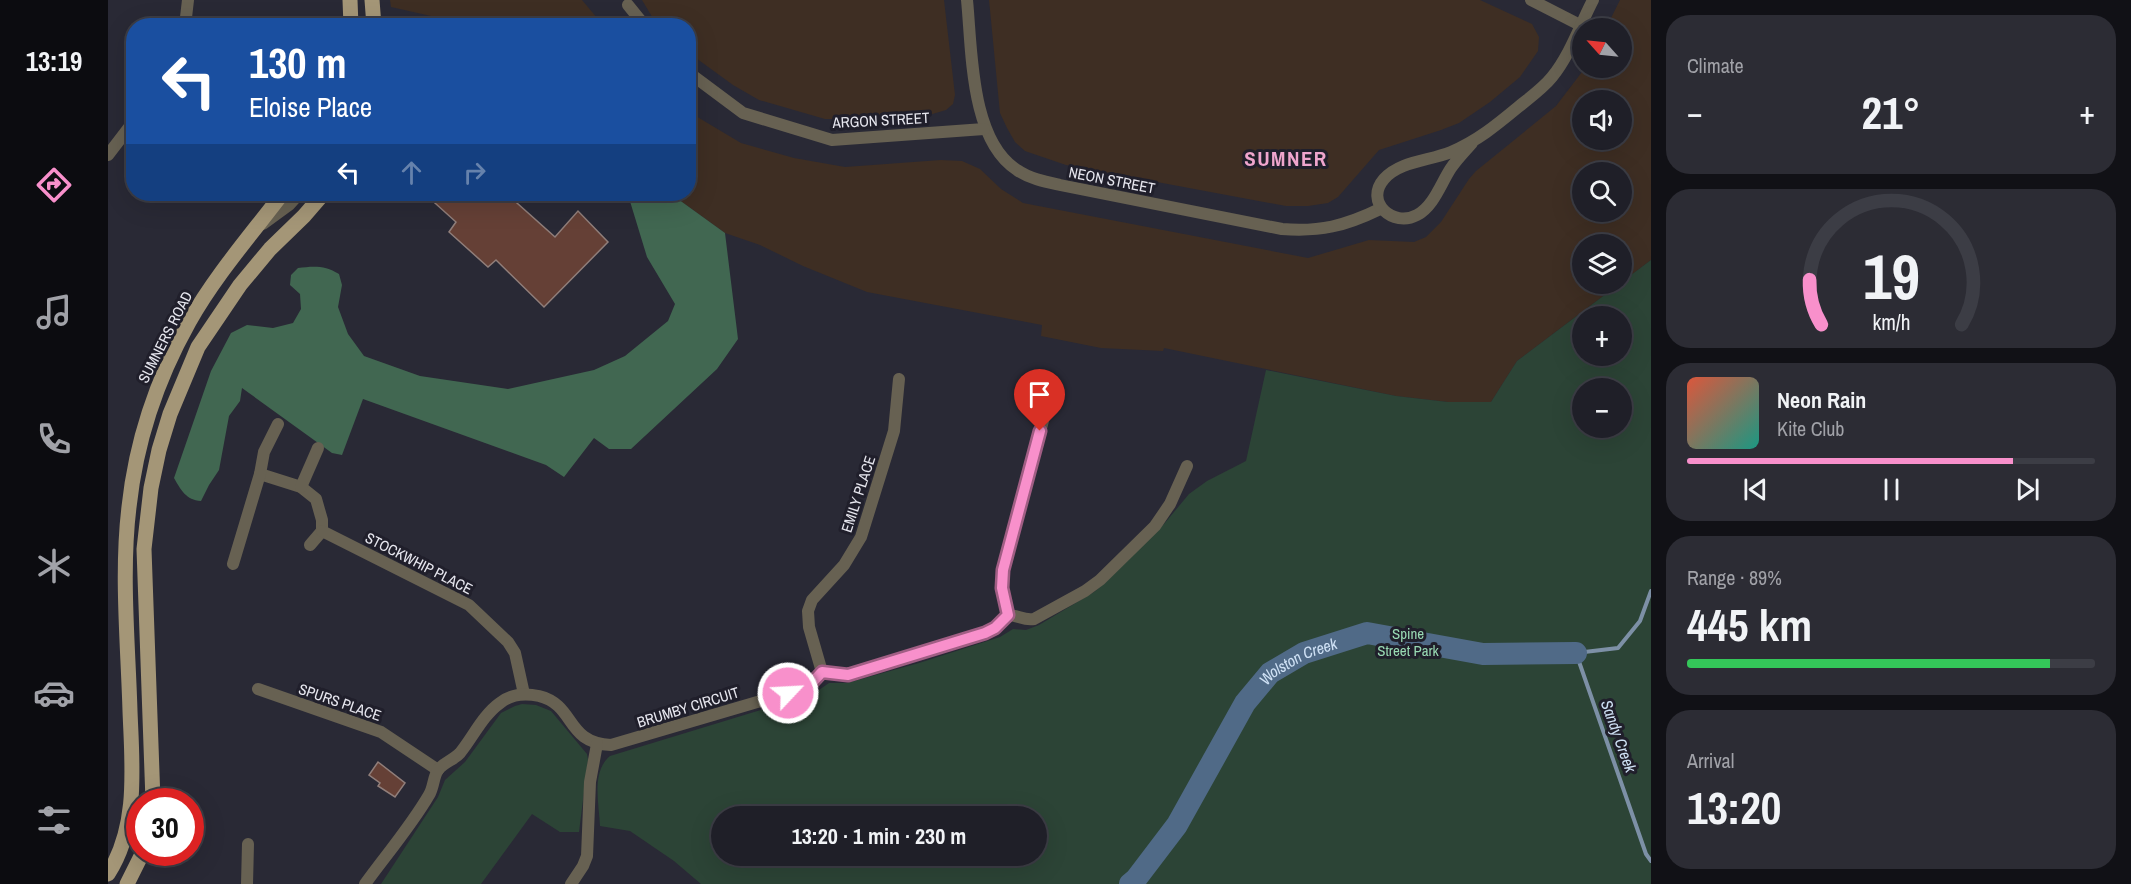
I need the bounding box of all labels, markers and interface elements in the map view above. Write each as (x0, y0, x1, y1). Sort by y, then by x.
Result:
north arrow (1572, 18, 1632, 78)
map controls (1572, 18, 1632, 438)
text: 130 m (249, 35, 347, 91)
icon: left (150, 42, 228, 120)
text: 13:19 (26, 43, 82, 79)
text: Climate (1687, 52, 1744, 79)
text: 21° (1861, 82, 1921, 143)
text: Eloise Place (249, 89, 372, 125)
button: sound (1572, 90, 1632, 150)
text: − (1687, 90, 1703, 134)
text: + (2079, 90, 2095, 134)
street label: ARGON STREET (831, 107, 930, 133)
district label: SUMNER (1244, 144, 1328, 173)
icon: left (332, 156, 365, 189)
icon: ahead (395, 156, 428, 189)
icon: right (458, 156, 491, 189)
street label: NEON STREET (1067, 161, 1157, 199)
button: search (1572, 162, 1632, 222)
icon: directions (33, 164, 75, 206)
button: layers (1572, 234, 1632, 294)
text: 19 (1863, 234, 1919, 318)
street label: SUMNERS ROAD (133, 287, 197, 387)
icon: music (33, 291, 75, 333)
button: + (1572, 306, 1632, 366)
text: km/h (1872, 309, 1910, 338)
pin (1014, 369, 1065, 431)
icon: arrive (1023, 378, 1056, 411)
button: − (1572, 378, 1632, 438)
text: Neon Rain (1777, 385, 1866, 415)
text: Kite Club (1777, 415, 1844, 442)
icon: phone (33, 418, 75, 460)
street label: EMILY PLACE (836, 453, 880, 535)
icon: previous (1739, 473, 1772, 506)
icon: pause (1875, 473, 1908, 506)
icon: next (2011, 473, 2044, 506)
street label: STOCKWHIP PLACE (362, 527, 476, 599)
icon: climate (33, 545, 75, 587)
text: Range · 89% (1687, 564, 1782, 591)
text: 445 km (1687, 594, 1812, 655)
park label: Spine Street Park (1377, 623, 1440, 661)
water label: Wolston Creek (1254, 632, 1340, 689)
position arrow (756, 661, 820, 725)
icon: car (33, 672, 75, 714)
street label: SPURS PLACE (296, 678, 384, 726)
street label: BRUMBY CIRCUIT (634, 681, 742, 732)
water label: Sandy Creek (1596, 697, 1642, 776)
text: Arrival (1687, 747, 1734, 774)
text: 13:20 (1687, 777, 1781, 838)
speed limit sign: 30 (126, 788, 204, 866)
icon: filters (33, 799, 75, 841)
text: 13:20 · 1 min · 230 m (792, 821, 966, 851)

